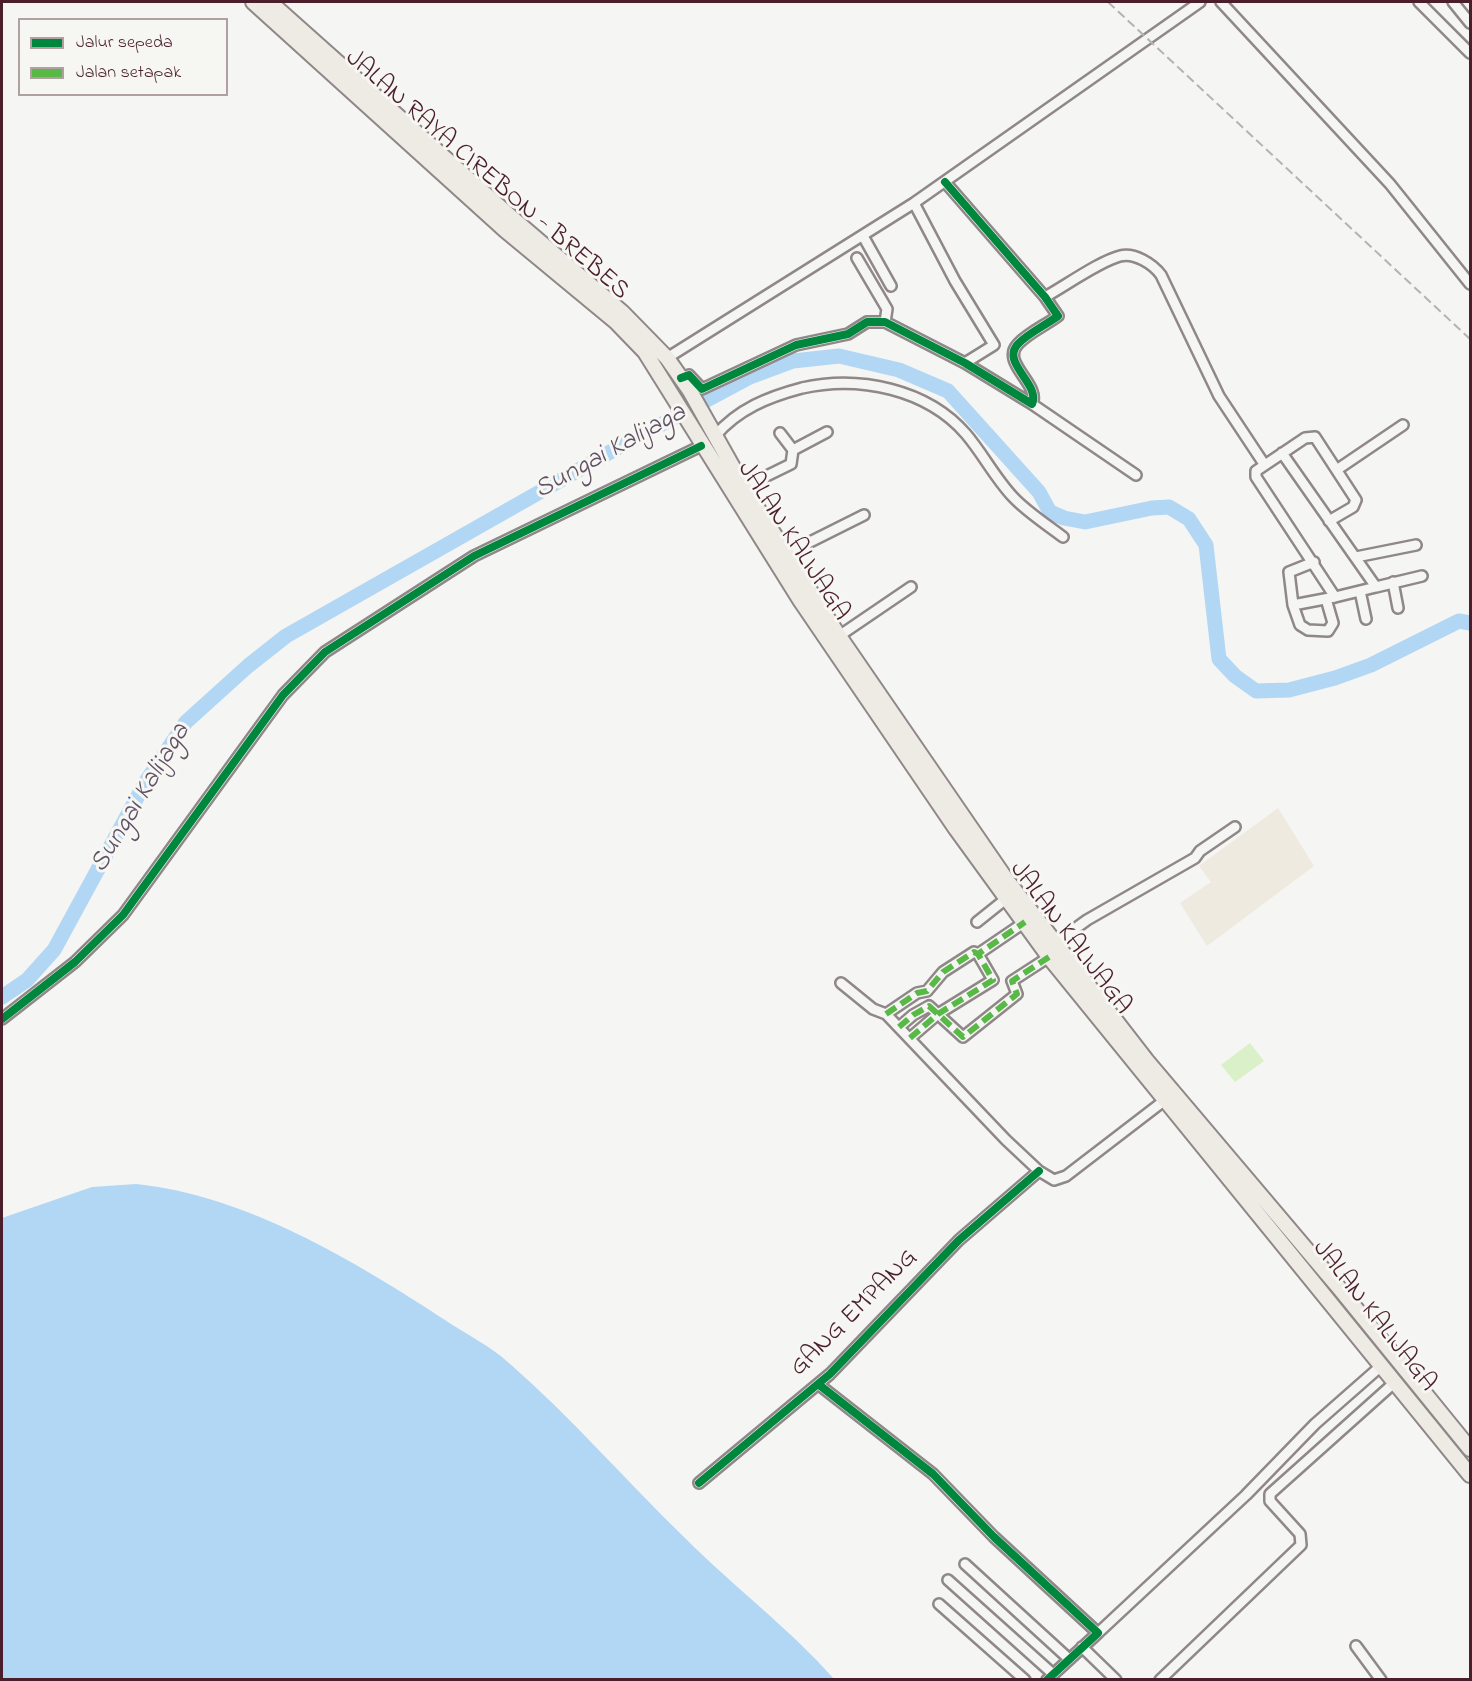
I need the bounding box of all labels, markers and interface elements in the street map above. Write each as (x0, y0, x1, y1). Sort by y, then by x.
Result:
legend (18, 18, 228, 96)
text: Jalur sepeda (76, 30, 173, 56)
street label: JALAN RAYA CIREBON - BREBES (338, 44, 634, 308)
text: Jalan setapak (76, 60, 181, 86)
water label: Sungai Kalijaga (530, 398, 692, 508)
street label: JALAN KALIJAGA (729, 456, 855, 628)
water label: Sungai Kalijaga (85, 719, 199, 879)
street label: JALAN KALIJAGA (1001, 856, 1137, 1022)
street label: JALAN KALIJAGA (1304, 1235, 1442, 1399)
street label: GANG EMPANG (785, 1244, 925, 1384)

